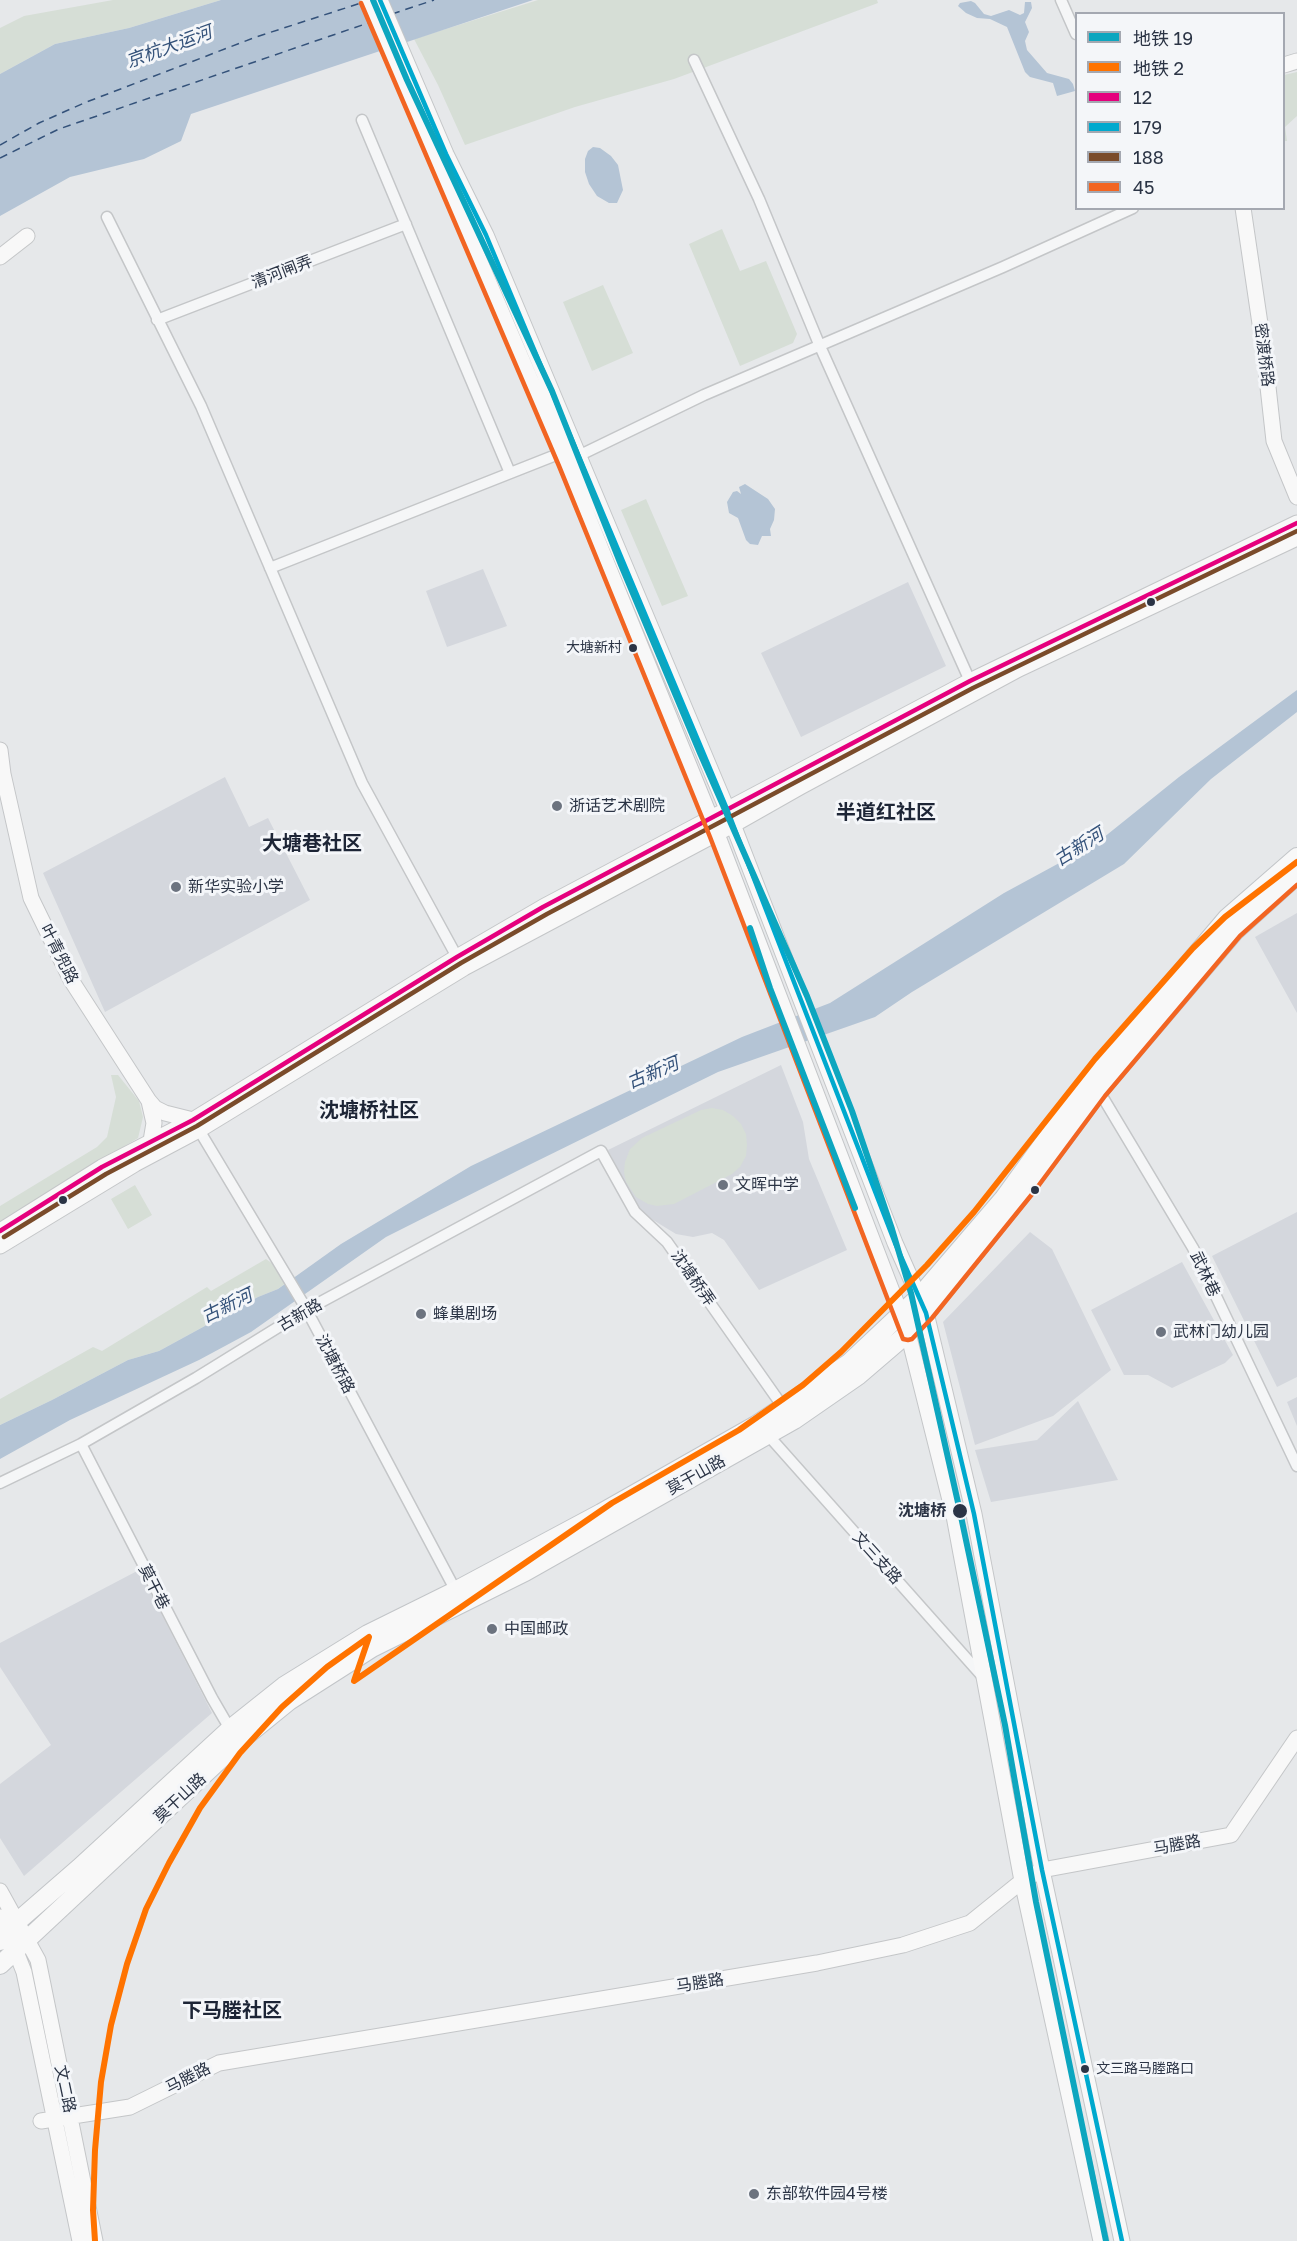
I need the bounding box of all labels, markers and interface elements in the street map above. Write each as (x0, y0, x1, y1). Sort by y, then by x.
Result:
legend (1075, 12, 1285, 210)
water label: 京杭大运河 (123, 21, 215, 73)
text: 地铁 19 (1133, 27, 1193, 49)
text: 地铁 2 (1133, 57, 1184, 79)
text: 12 (1133, 86, 1152, 108)
text: 179 (1133, 116, 1162, 138)
text: 188 (1133, 146, 1164, 168)
text: 45 (1133, 176, 1154, 198)
street label: 清河闸弄 (249, 252, 315, 292)
street label: 密渡桥路 (1251, 322, 1277, 388)
unlabelled marker (1145, 596, 1157, 608)
place label: 大塘新村 (566, 640, 622, 656)
marker: 大塘新村 (627, 642, 639, 654)
place label: 浙话艺术剧院 (569, 796, 665, 816)
marker: 浙话艺术剧院 (550, 799, 564, 813)
district label: 半道红社区 (836, 801, 936, 825)
water label: 古新河 (1050, 824, 1108, 870)
district label: 大塘巷社区 (262, 832, 362, 856)
place label: 新华实验小学 (188, 877, 284, 897)
marker: 新华实验小学 (169, 880, 183, 894)
street label: 叶青兜路 (36, 921, 82, 987)
water label: 古新河 (624, 1053, 682, 1093)
district label: 沈塘桥社区 (319, 1099, 419, 1123)
place label: 文晖中学 (735, 1175, 799, 1195)
marker: 文晖中学 (716, 1178, 730, 1192)
unlabelled marker (1029, 1184, 1041, 1196)
unlabelled marker (57, 1194, 69, 1206)
street label: 沈塘桥弄 (667, 1246, 719, 1310)
street label: 武林巷 (1186, 1248, 1224, 1300)
water label: 古新河 (198, 1284, 256, 1328)
street label: 古新路 (274, 1295, 326, 1335)
place label: 蜂巢剧场 (433, 1304, 497, 1324)
marker: 蜂巢剧场 (414, 1307, 428, 1321)
place label: 武林门幼儿园 (1173, 1322, 1269, 1342)
marker: 武林门幼儿园 (1154, 1325, 1168, 1339)
street label: 沈塘桥路 (312, 1331, 358, 1397)
street label: 莫干山路 (663, 1451, 729, 1499)
place label: 沈塘桥 (898, 1501, 946, 1521)
marker: 沈塘桥 (951, 1502, 969, 1520)
street label: 文三支路 (848, 1528, 906, 1588)
street label: 莫干巷 (135, 1561, 173, 1613)
place label: 中国邮政 (504, 1619, 568, 1639)
marker: 中国邮政 (485, 1622, 499, 1636)
street label: 莫干山路 (150, 1769, 210, 1827)
street label: 马塍路 (1152, 1831, 1202, 1859)
street label: 马塍路 (675, 1970, 725, 1996)
district label: 下马塍社区 (182, 1999, 282, 2023)
street label: 马塍路 (162, 2059, 214, 2097)
place label: 文三路马塍路口 (1096, 2061, 1194, 2077)
marker: 文三路马塍路口 (1079, 2063, 1091, 2075)
street label: 文二路 (51, 2064, 79, 2114)
place label: 东部软件园4号楼 (766, 2184, 888, 2204)
marker: 东部软件园4号楼 (747, 2187, 761, 2201)

